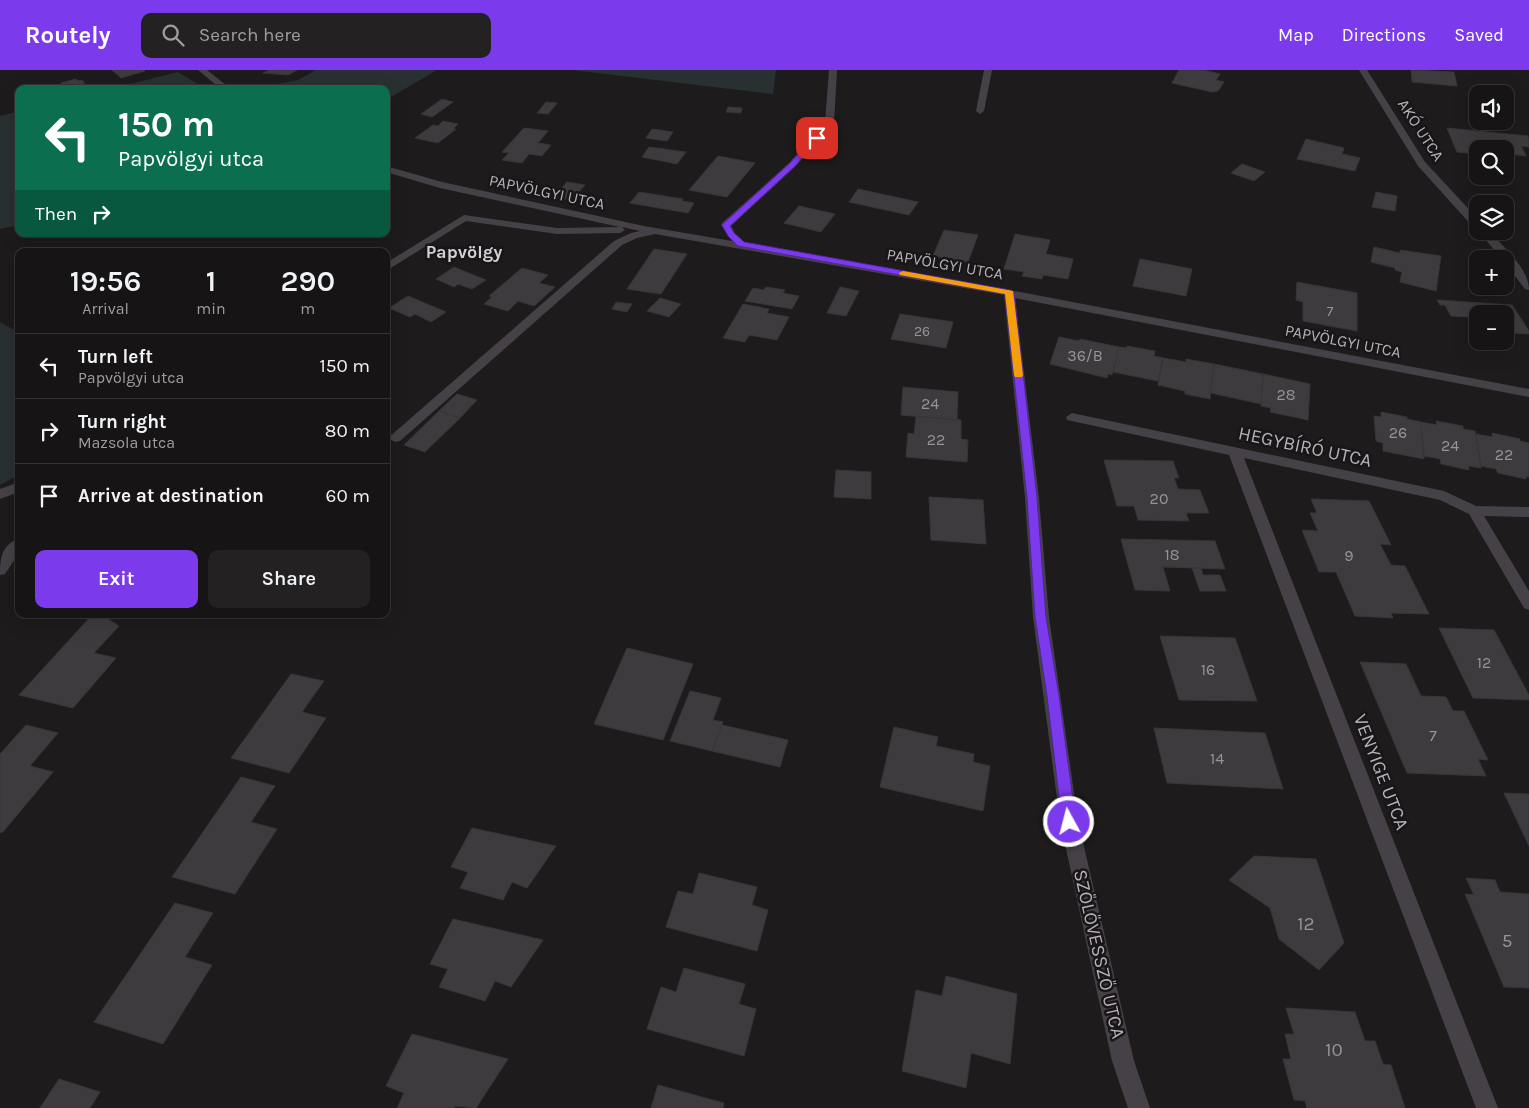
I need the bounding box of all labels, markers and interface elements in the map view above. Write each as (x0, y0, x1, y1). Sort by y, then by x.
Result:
search box (141, 13, 491, 58)
text: Routely (25, 21, 111, 49)
icon: search (159, 21, 187, 49)
text: Search here (199, 24, 301, 46)
text: Map (1278, 24, 1314, 46)
text: Directions (1342, 24, 1426, 46)
text: Saved (1454, 24, 1504, 46)
map controls (1469, 85, 1514, 350)
button: sound (1469, 85, 1514, 130)
street label: AKÓ UTCA (1394, 95, 1448, 165)
text: 150 m (118, 104, 215, 145)
icon: left (35, 105, 100, 170)
pin (796, 117, 838, 159)
icon: arrive (803, 124, 831, 152)
button: search (1469, 140, 1514, 185)
text: Papvölgyi utca (118, 146, 264, 172)
street label: PAPVÖLGYI UTCA (487, 170, 607, 214)
button: layers (1469, 195, 1514, 240)
icon: right (87, 200, 115, 228)
text: Then (35, 203, 77, 225)
district label: Papvölgy (426, 241, 502, 263)
street label: PAPVÖLGYI UTCA (885, 244, 1005, 284)
button: + (1469, 250, 1514, 295)
text: 19:56 (70, 263, 141, 299)
text: 1 (206, 263, 216, 299)
text: 290 (280, 263, 335, 299)
text: Arrival (82, 299, 129, 318)
text: min (196, 299, 226, 318)
text: m (300, 299, 315, 318)
house number: 7 (1327, 303, 1334, 320)
button: − (1469, 305, 1514, 350)
street label: PAPVÖLGYI UTCA (1283, 320, 1403, 362)
house number: 26 (914, 323, 930, 340)
text: Turn left (78, 346, 153, 368)
house number: 36/B (1067, 346, 1103, 365)
icon: left (35, 352, 63, 380)
text: 150 m (319, 355, 370, 377)
text: Papvölgyi utca (78, 368, 184, 387)
house number: 28 (1276, 385, 1296, 404)
house number: 24 (921, 394, 939, 413)
text: Turn right (78, 411, 167, 433)
icon: right (35, 417, 63, 445)
text: 80 m (325, 420, 370, 442)
street label: HEGYBÍRÓ UTCA (1236, 421, 1374, 472)
house number: 26 (1389, 423, 1407, 442)
house number: 22 (927, 430, 945, 449)
text: Mazsola utca (78, 433, 175, 452)
house number: 24 (1441, 436, 1459, 455)
house number: 22 (1495, 445, 1513, 464)
icon: arrive (35, 482, 63, 510)
text: Arrive at destination (78, 485, 264, 507)
text: 60 m (326, 485, 370, 507)
house number: 20 (1150, 489, 1168, 508)
house number: 18 (1164, 545, 1180, 564)
house number: 9 (1344, 546, 1354, 565)
button: Exit (35, 550, 198, 608)
button: Share (208, 550, 370, 608)
house number: 12 (1477, 653, 1491, 672)
house number: 16 (1201, 660, 1215, 679)
street label: VENYIGE UTCA (1349, 711, 1413, 833)
house number: 7 (1429, 726, 1437, 745)
house number: 14 (1210, 749, 1224, 768)
position arrow (1042, 795, 1094, 847)
street label: SZŐLŐVESSZŐ UTCA (1069, 867, 1129, 1041)
house number: 12 (1297, 913, 1315, 935)
house number: 5 (1502, 930, 1512, 952)
house number: 10 (1325, 1039, 1343, 1061)

